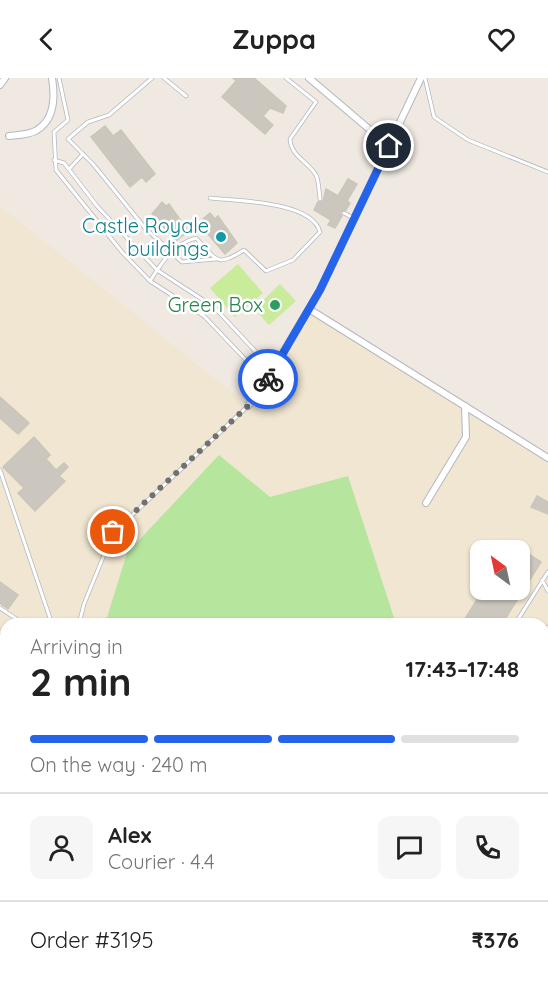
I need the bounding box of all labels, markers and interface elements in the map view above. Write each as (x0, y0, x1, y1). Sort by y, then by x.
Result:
text: Zuppa (232, 22, 316, 56)
icon: back (30, 23, 63, 56)
icon: heart (485, 23, 518, 56)
pin (363, 120, 414, 171)
icon: home (372, 129, 405, 162)
place label: Castle Royale buildings (82, 213, 209, 261)
marker: Castle Royale buildings (214, 230, 228, 244)
place label: Green Box (168, 292, 263, 317)
marker: Green Box (268, 298, 282, 312)
courier (238, 349, 298, 409)
icon: bike (252, 363, 285, 396)
pin (87, 506, 138, 557)
icon: bag (96, 515, 129, 548)
north arrow (470, 540, 530, 600)
map controls (470, 540, 530, 600)
text: Arriving in (30, 634, 123, 659)
text: 17:43–17:48 (406, 655, 519, 683)
text: 2 min (30, 657, 132, 706)
text: On the way · 240 m (30, 752, 208, 777)
button: person (30, 816, 93, 879)
button: chat (378, 816, 441, 879)
button: phone (456, 816, 519, 879)
text: Alex (108, 821, 151, 849)
text: Courier · 4.4 (108, 849, 214, 874)
text: Order #3195 (30, 926, 153, 954)
text: ₹376 (471, 926, 519, 954)

